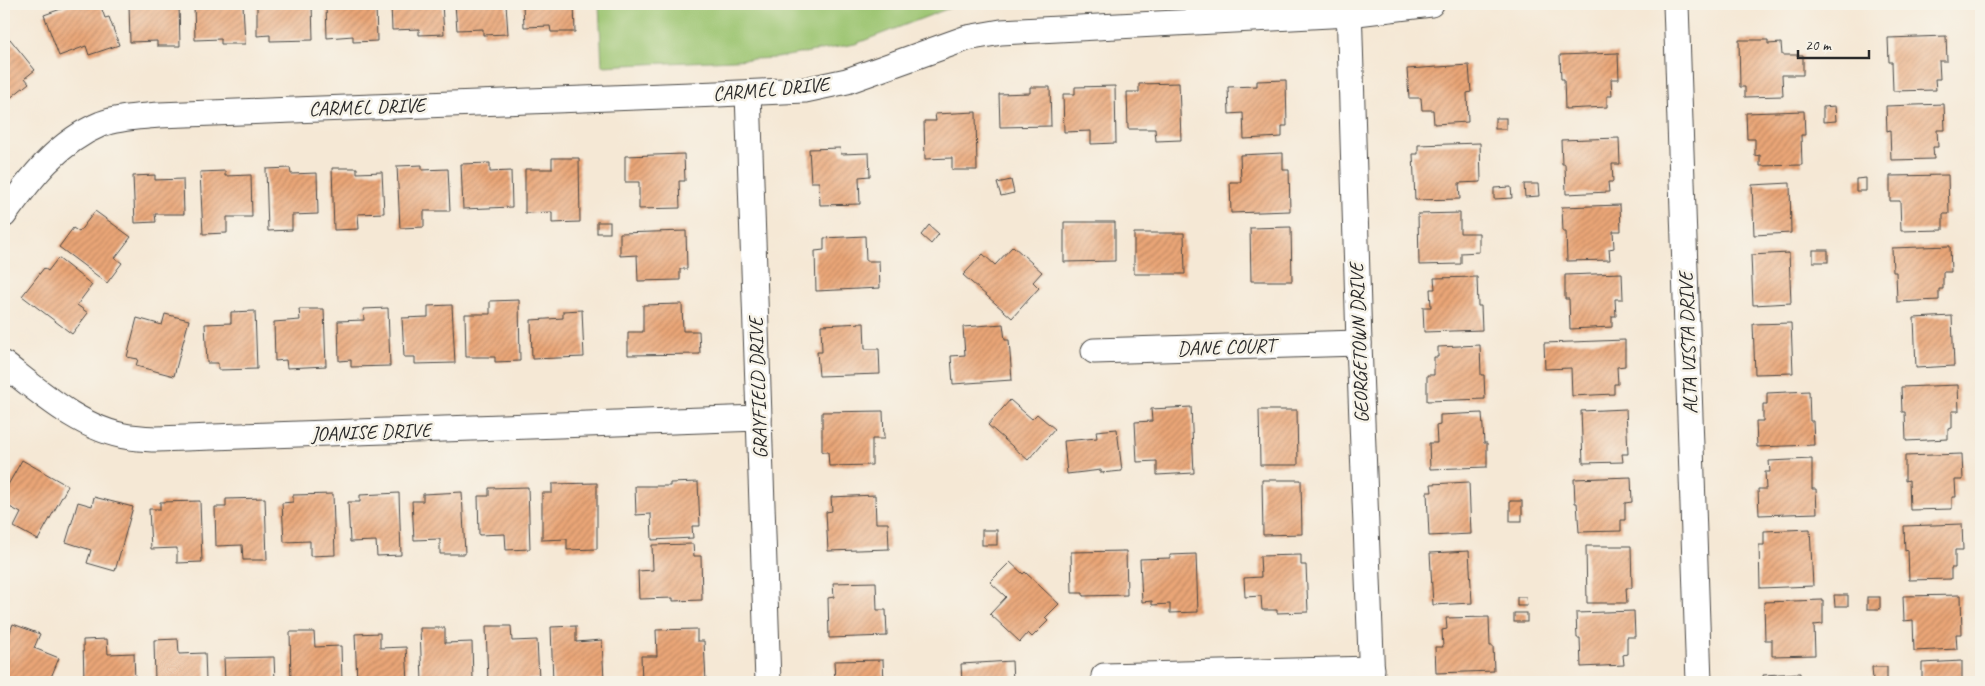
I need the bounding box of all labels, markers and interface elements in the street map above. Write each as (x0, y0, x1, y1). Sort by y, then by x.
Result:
scale bar (1798, 28, 1869, 60)
text: 20 m (1805, 36, 1832, 55)
street label: CARMEL DRIVE (712, 71, 833, 107)
street label: CARMEL DRIVE (308, 92, 428, 122)
street label: GEORGETOWN DRIVE (1344, 260, 1374, 423)
street label: ALTA VISTA DRIVE (1673, 269, 1703, 414)
street label: GRAYFIELD DRIVE (743, 314, 773, 459)
street label: DANE COURT (1177, 333, 1280, 361)
street label: JOANISE DRIVE (310, 417, 434, 447)

